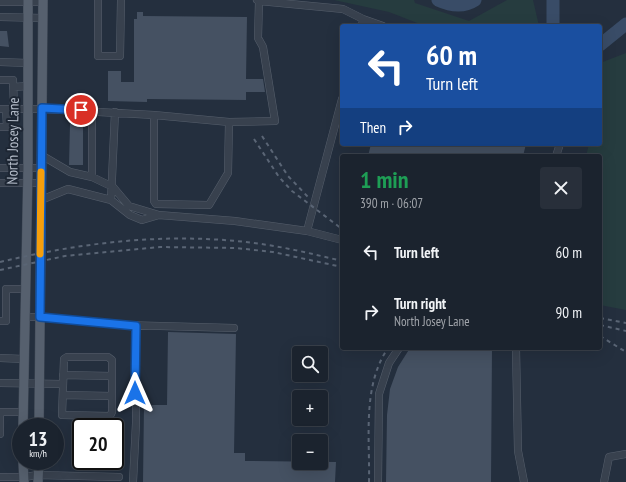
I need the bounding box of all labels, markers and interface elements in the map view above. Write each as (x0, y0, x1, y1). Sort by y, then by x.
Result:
text: 60 m (426, 36, 477, 73)
icon: left (360, 40, 412, 92)
text: Turn left (426, 72, 478, 95)
pin (64, 93, 98, 127)
street label: North Josey Lane (2, 97, 23, 185)
icon: arrive (70, 99, 92, 121)
icon: right (394, 116, 416, 138)
text: Then (360, 118, 386, 137)
text: 1 min (360, 164, 408, 195)
button: close (540, 167, 582, 209)
text: 390 m · 06:07 (360, 195, 423, 212)
icon: left (360, 241, 382, 263)
text: Turn left (394, 243, 439, 262)
text: 60 m (556, 243, 582, 262)
text: Turn right (394, 294, 446, 313)
icon: right (360, 301, 382, 323)
text: 90 m (556, 303, 582, 322)
text: North Josey Lane (394, 313, 470, 330)
map controls (292, 346, 328, 470)
button: search (292, 346, 328, 382)
position arrow (114, 372, 156, 414)
button: + (292, 390, 328, 426)
speed limit sign: 20 (72, 418, 124, 470)
text: 13 (28, 426, 48, 452)
button: − (292, 434, 328, 470)
text: km/h (29, 447, 47, 460)

